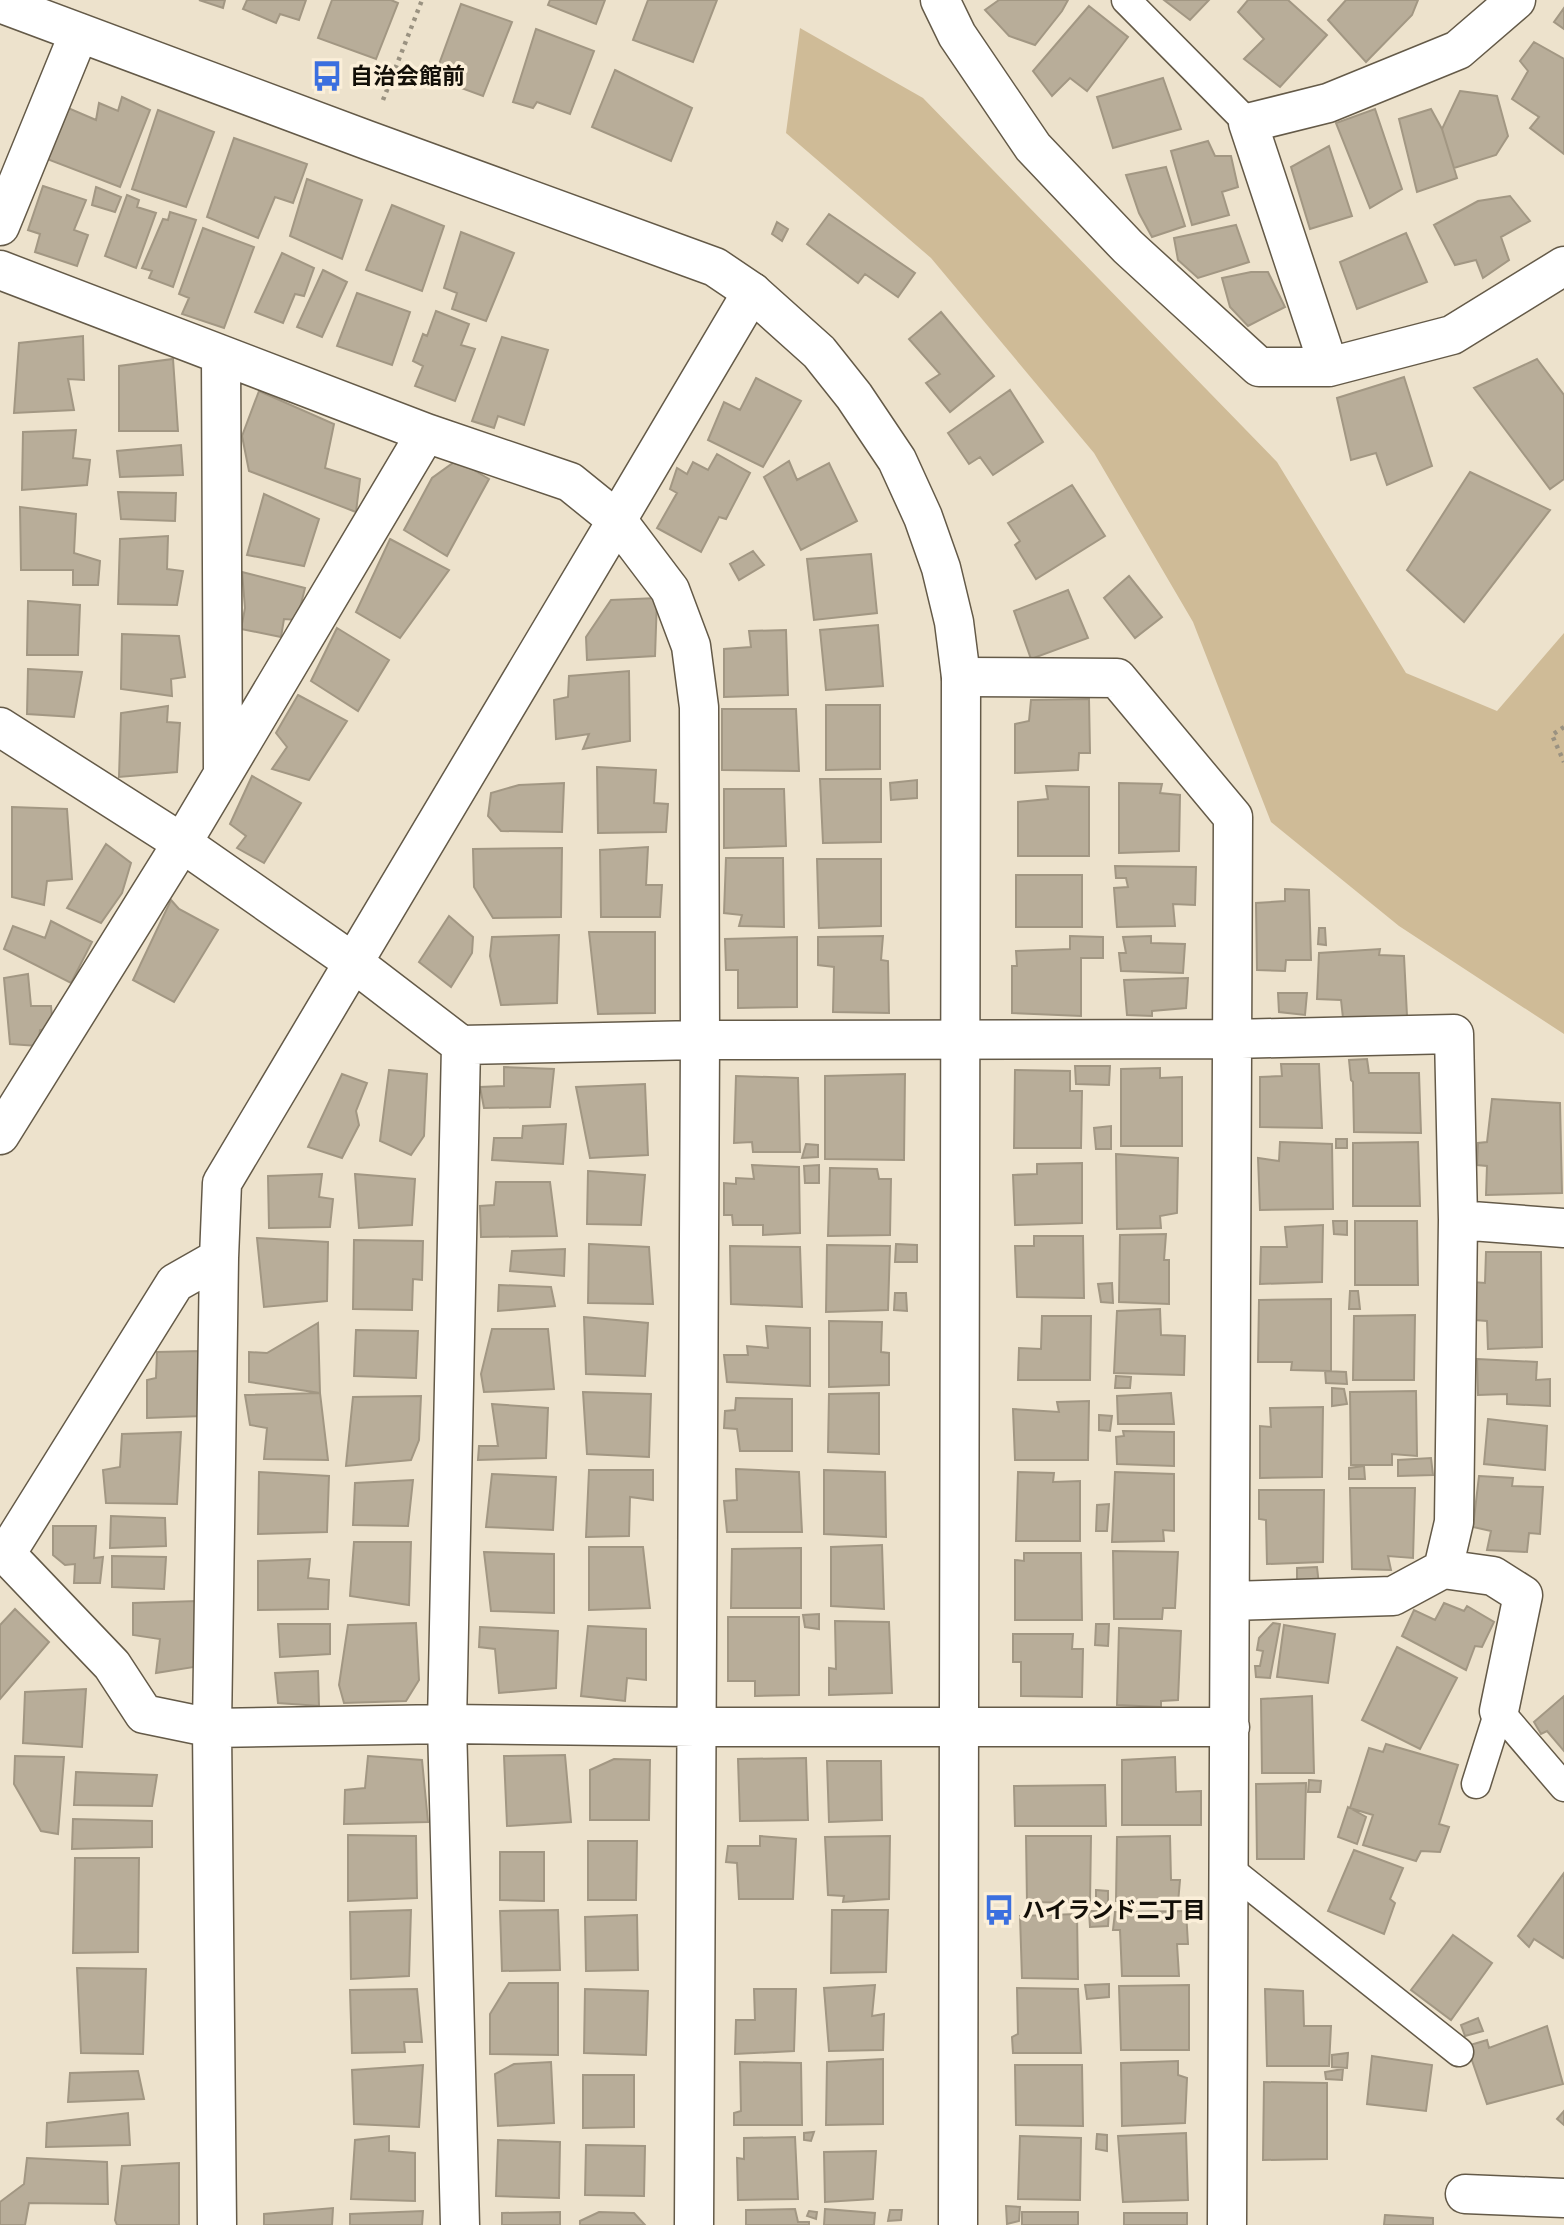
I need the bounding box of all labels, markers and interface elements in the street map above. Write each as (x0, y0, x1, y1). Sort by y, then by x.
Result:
bus stop icon: 自治会館前 (310, 59, 344, 93)
place label: 自治会館前 (350, 63, 465, 91)
bus stop icon: ハイランド二丁目 (982, 1893, 1016, 1927)
place label: ハイランド二丁目 (1022, 1897, 1206, 1925)

